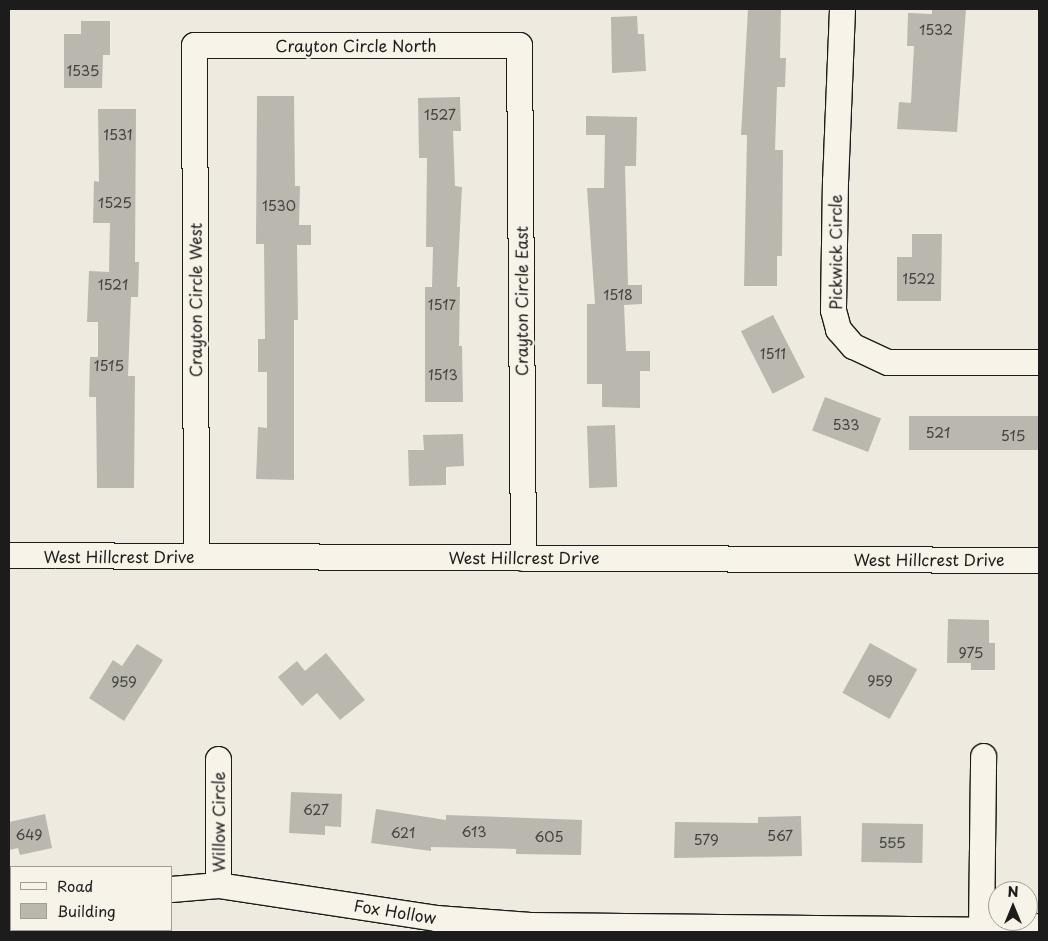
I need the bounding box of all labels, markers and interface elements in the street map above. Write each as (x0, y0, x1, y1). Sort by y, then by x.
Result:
house number: 1532 (919, 22, 953, 38)
street label: Crayton Circle North (274, 35, 438, 55)
house number: 1535 (67, 63, 99, 79)
house number: 1527 (424, 107, 456, 123)
house number: 1531 (104, 127, 132, 143)
street label: Pickwick Circle (825, 194, 845, 310)
house number: 1525 (98, 195, 132, 211)
house number: 1530 (262, 198, 296, 214)
street label: Crayton Circle West (185, 222, 205, 378)
street label: Crayton Circle East (511, 225, 531, 377)
house number: 1522 (903, 271, 935, 287)
house number: 1521 (98, 277, 128, 293)
house number: 1518 (603, 287, 633, 303)
house number: 1517 (428, 297, 456, 313)
house number: 1511 (760, 346, 786, 362)
house number: 1515 (94, 358, 124, 374)
house number: 1513 (428, 367, 458, 383)
house number: 533 (832, 417, 860, 433)
house number: 521 (926, 425, 950, 441)
house number: 515 (1001, 428, 1025, 444)
street label: West Hillcrest Drive (43, 546, 195, 566)
street label: West Hillcrest Drive (448, 547, 600, 567)
street label: West Hillcrest Drive (853, 549, 1005, 569)
house number: 975 (959, 645, 983, 661)
house number: 959 (867, 673, 893, 689)
house number: 959 (111, 674, 137, 690)
street label: Willow Circle (208, 771, 228, 873)
house number: 627 (303, 802, 329, 818)
house number: 613 (462, 824, 486, 840)
house number: 621 (391, 825, 415, 841)
house number: 649 (15, 827, 43, 843)
house number: 567 (767, 828, 793, 844)
house number: 605 (535, 829, 563, 845)
house number: 579 (693, 832, 719, 848)
house number: 555 (878, 835, 906, 851)
legend (10, 866, 172, 931)
text: Road (57, 874, 93, 897)
north arrow (988, 881, 1038, 931)
text: N (1007, 881, 1019, 902)
street label: Fox Hollow (353, 895, 437, 927)
text: Building (57, 899, 116, 922)

